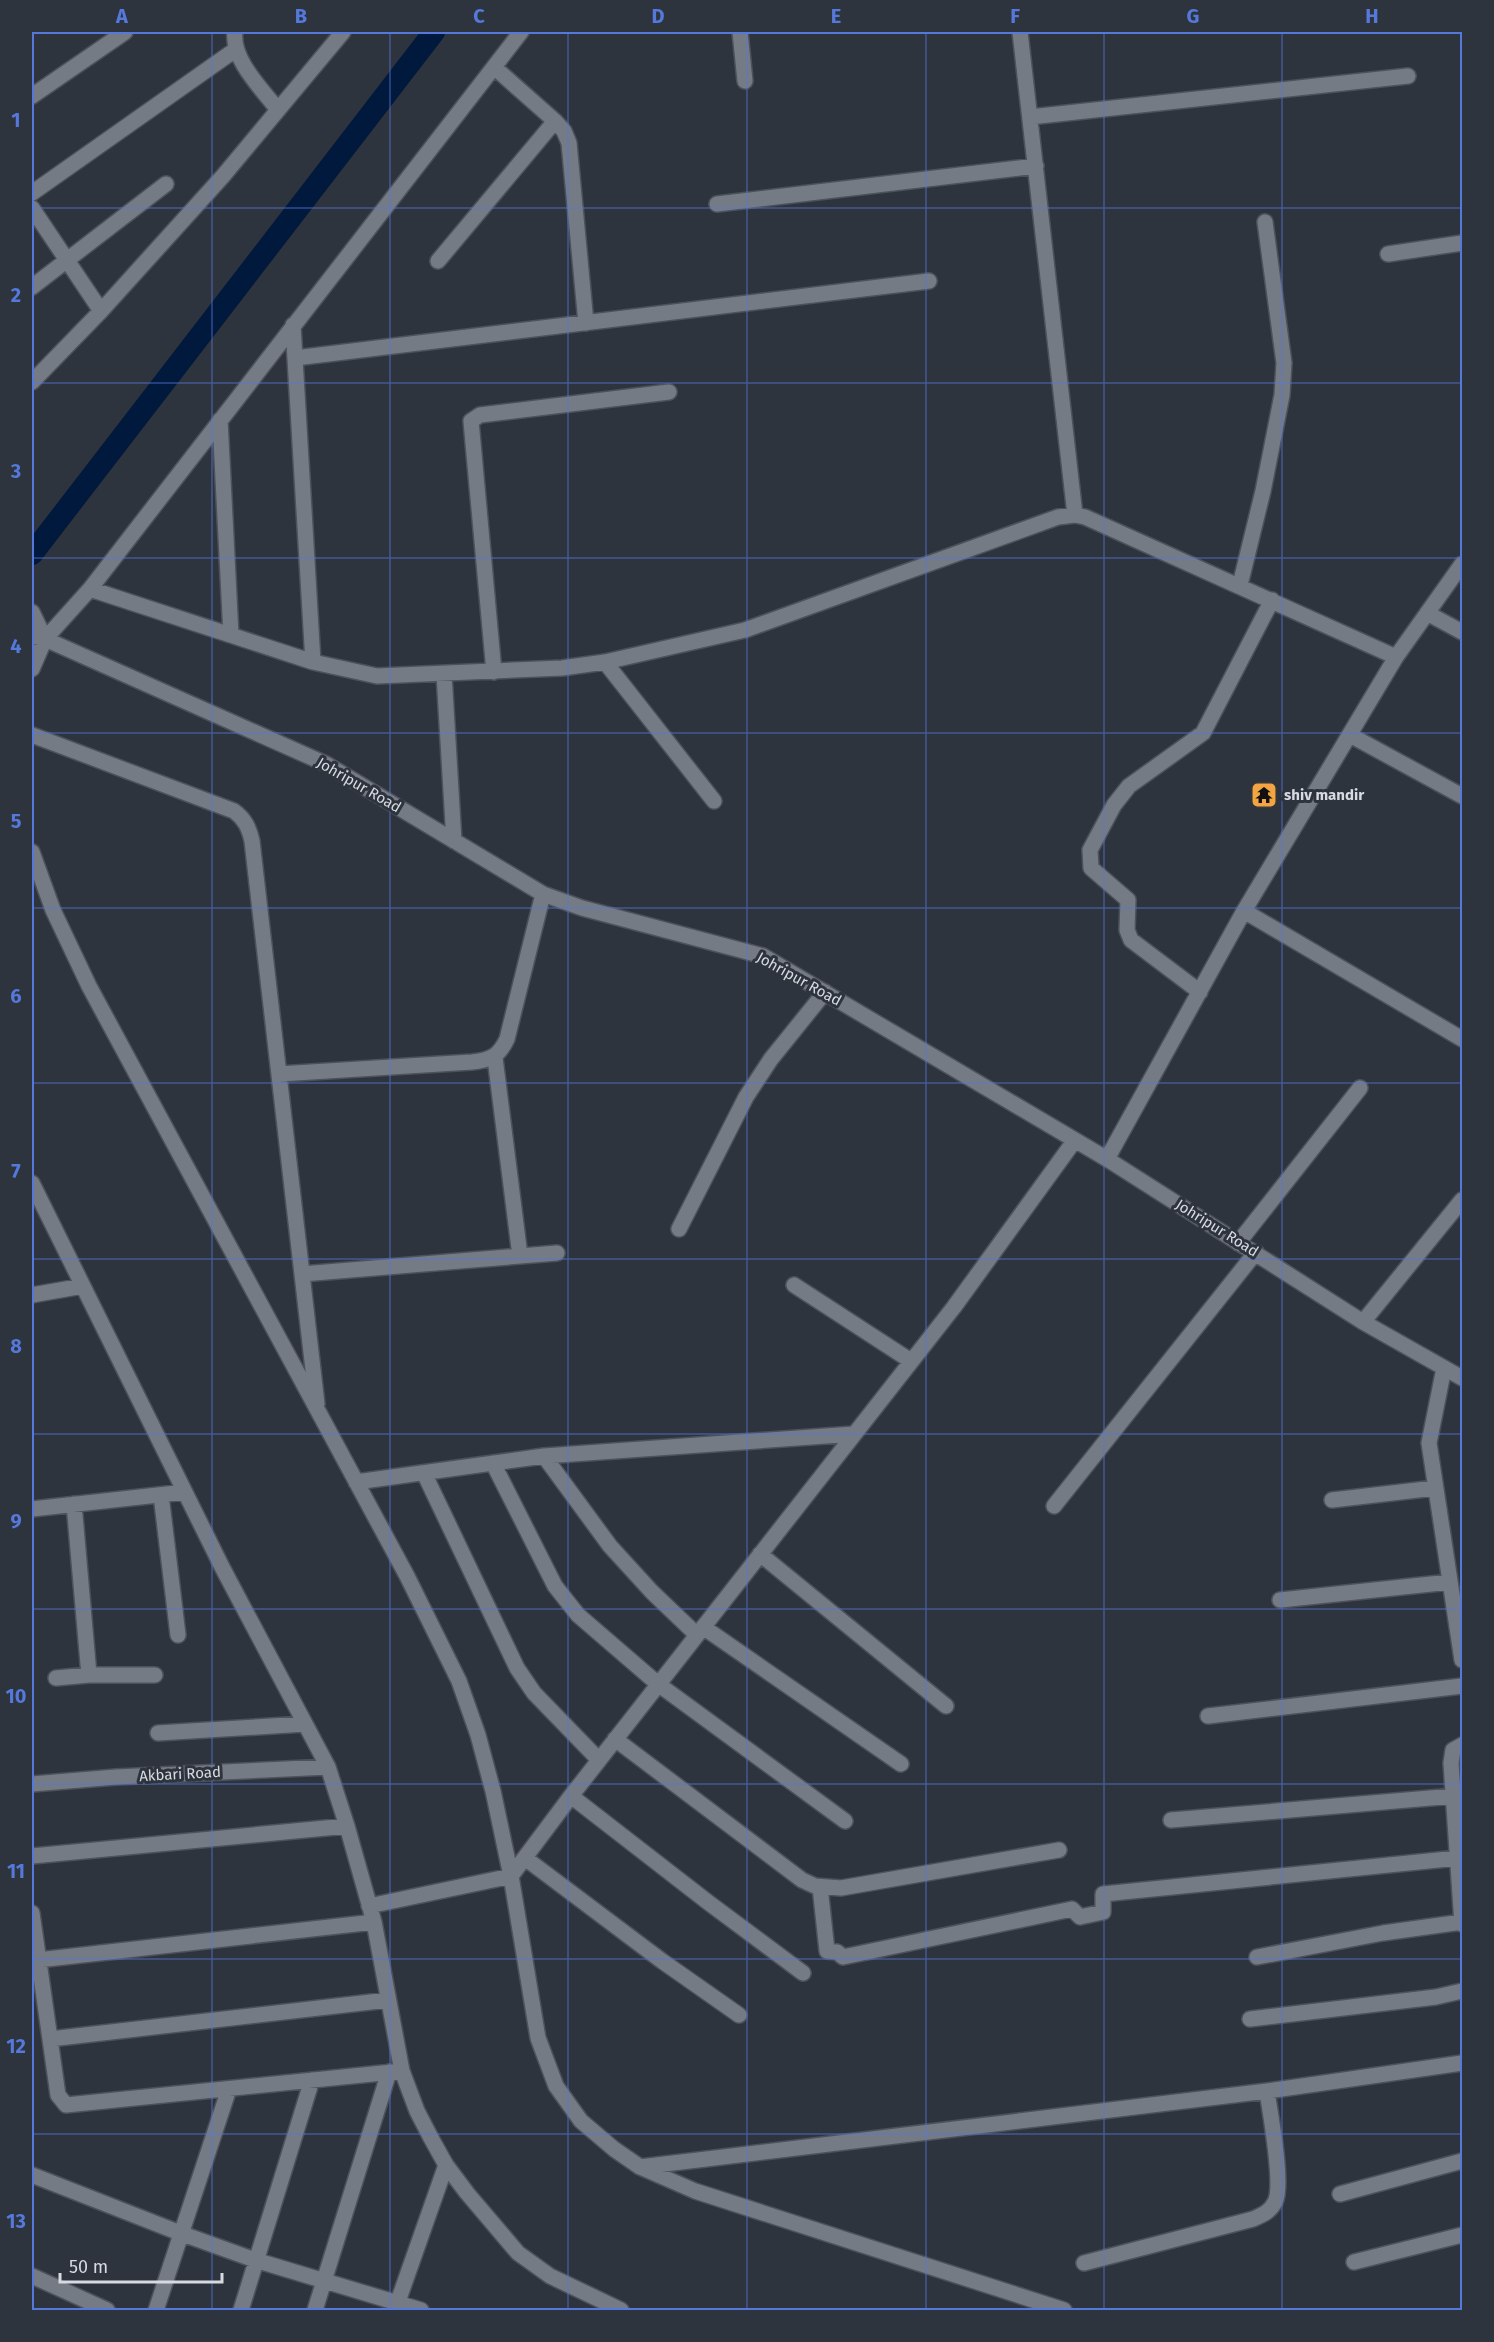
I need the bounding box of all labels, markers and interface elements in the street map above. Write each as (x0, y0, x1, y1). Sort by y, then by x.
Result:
text: A (115, 4, 129, 28)
text: B (295, 4, 307, 28)
text: C (473, 4, 485, 28)
text: D (651, 4, 665, 28)
text: E (831, 4, 841, 28)
text: F (1010, 4, 1020, 28)
text: G (1187, 4, 1199, 28)
text: H (1365, 4, 1379, 28)
text: 1 (11, 108, 21, 132)
text: 2 (11, 283, 21, 307)
text: 3 (10, 459, 21, 483)
text: 4 (10, 634, 22, 658)
street label: Johripur Road (314, 754, 404, 816)
temple icon: shiv mandir (1249, 780, 1279, 810)
place label: shiv mandir (1284, 786, 1365, 804)
text: 5 (11, 809, 22, 833)
street label: Johripur Road (753, 948, 845, 1010)
text: 6 (10, 984, 22, 1008)
text: 7 (11, 1159, 21, 1183)
street label: Johripur Road (1172, 1195, 1262, 1261)
text: 8 (10, 1334, 22, 1358)
text: 9 (10, 1509, 22, 1533)
text: 10 (6, 1684, 26, 1708)
street label: Akbari Road (139, 1763, 221, 1785)
text: 11 (7, 1859, 25, 1883)
text: 12 (6, 2034, 26, 2058)
text: 13 (6, 2209, 26, 2233)
scale bar (60, 2246, 222, 2284)
text: 50 m (69, 2256, 108, 2278)

